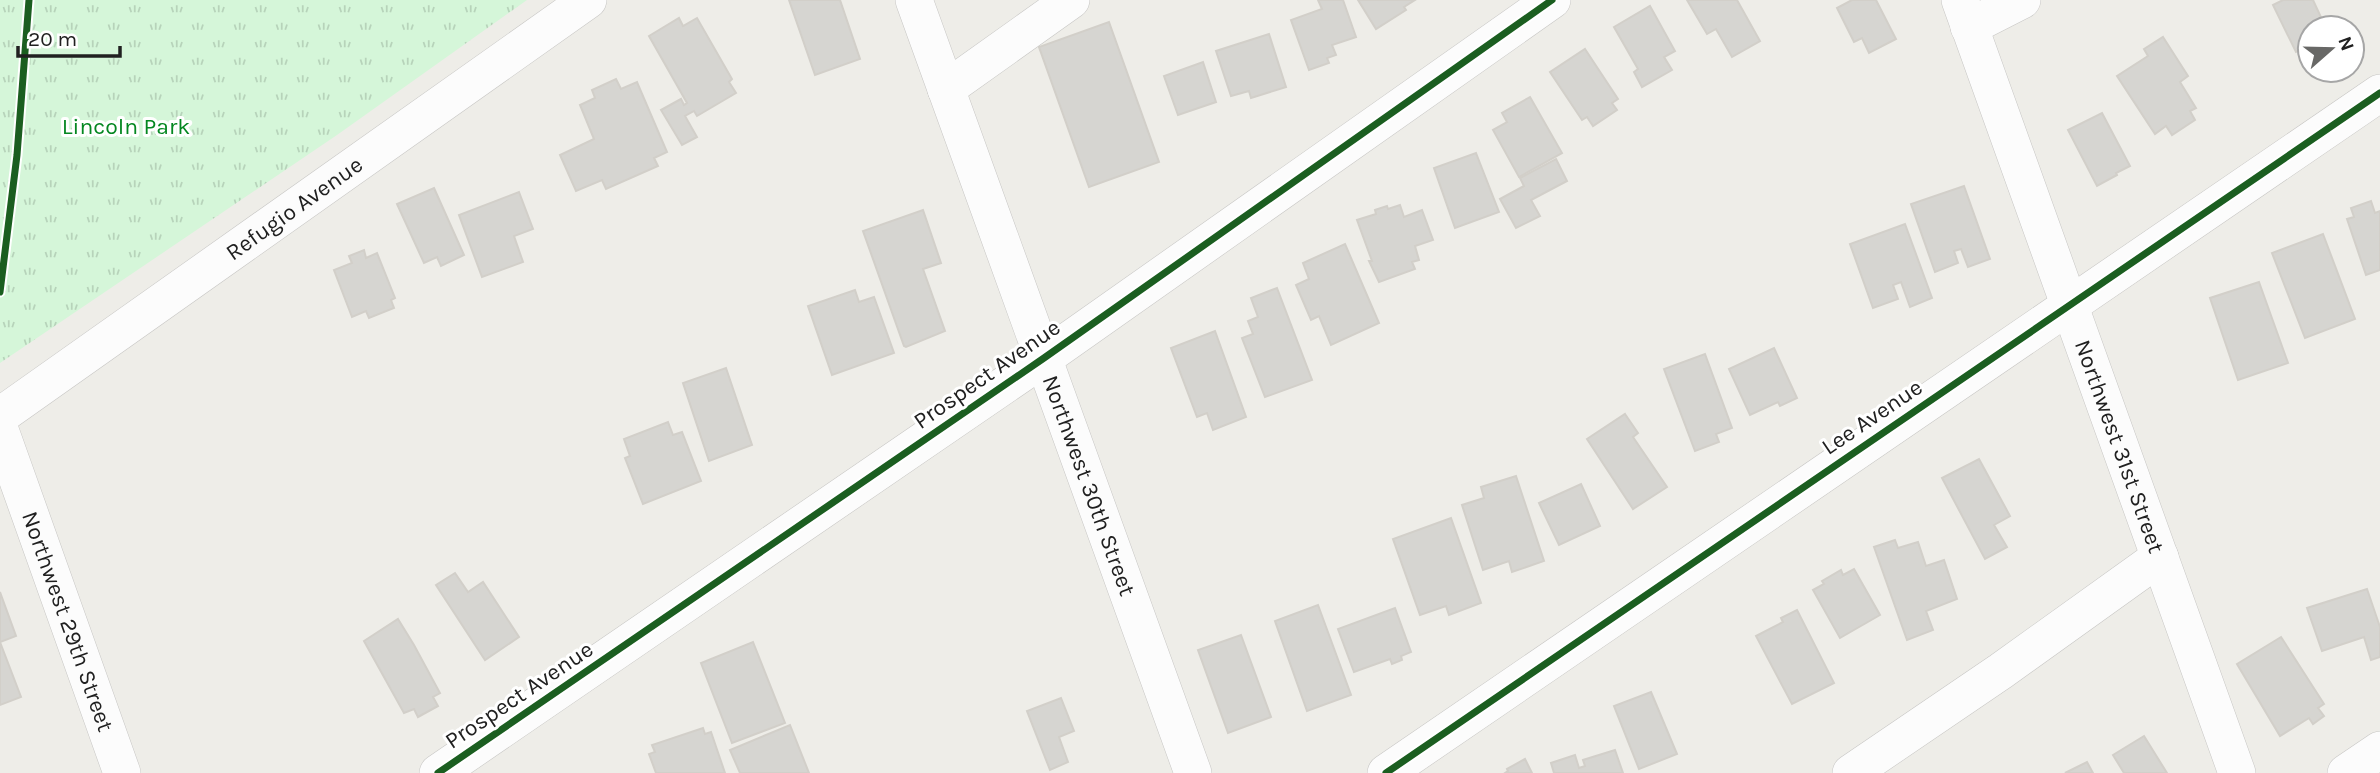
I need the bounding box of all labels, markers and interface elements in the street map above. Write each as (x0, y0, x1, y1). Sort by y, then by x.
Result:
scale bar (18, 14, 119, 58)
north arrow (2296, 14, 2366, 84)
text: 20 m (28, 27, 77, 51)
text: N (2333, 33, 2359, 54)
park label: Lincoln Park (62, 113, 190, 140)
street label: Refugio Avenue (220, 150, 368, 266)
street label: Prospect Avenue (909, 313, 1065, 435)
street label: Northwest 31st Street (2069, 336, 2171, 557)
street label: Northwest 30th Street (1037, 372, 1141, 600)
street label: Lee Avenue (1817, 374, 1927, 460)
street label: Northwest 29th Street (16, 508, 120, 735)
street label: Prospect Avenue (440, 636, 598, 754)

